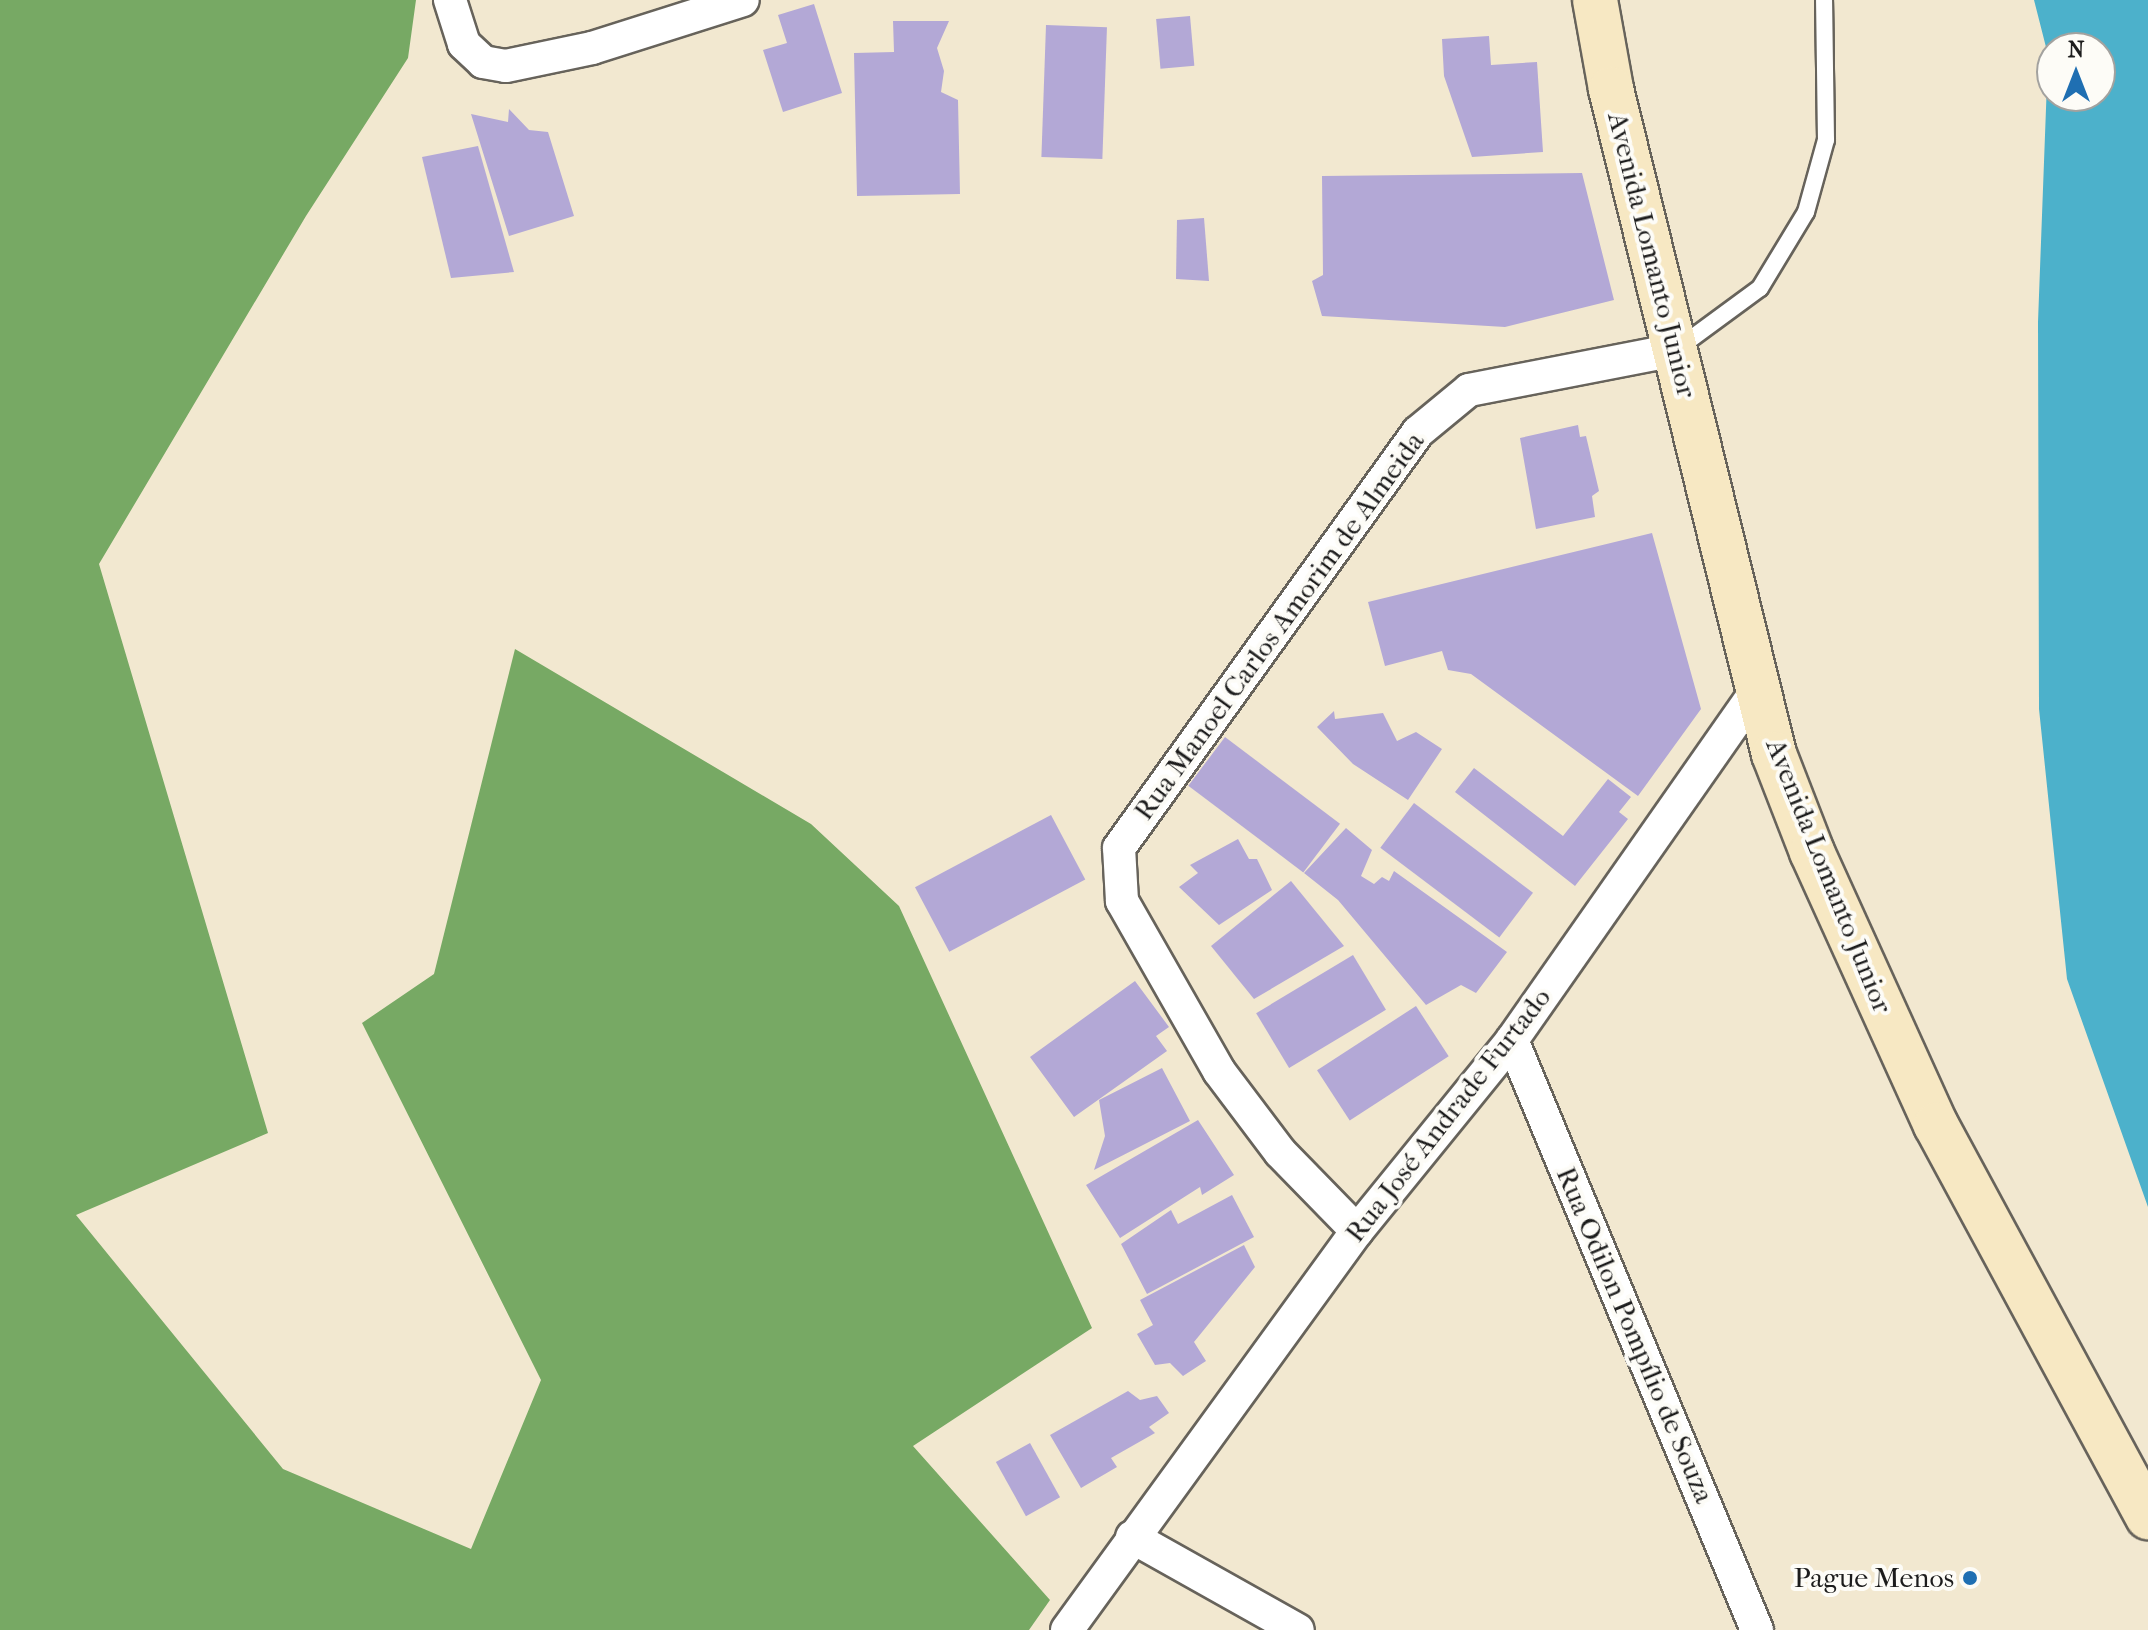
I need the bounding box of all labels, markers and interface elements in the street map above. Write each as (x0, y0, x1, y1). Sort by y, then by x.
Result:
north arrow (2036, 32, 2116, 112)
text: N (2068, 37, 2084, 63)
street label: Avenida Lomanto Junior (1600, 109, 1704, 401)
street label: Rua Manoel Carlos Amorim de Almeida (1127, 425, 1431, 827)
street label: Avenida Lomanto Junior (1759, 734, 1899, 1018)
street label: Rua José Andrade Furtado (1338, 981, 1558, 1249)
street label: Rua Odilon Pompílio de Souza (1549, 1162, 1721, 1508)
place label: Pague Menos (1794, 1561, 1954, 1595)
marker: Pague Menos (1961, 1569, 1979, 1587)

